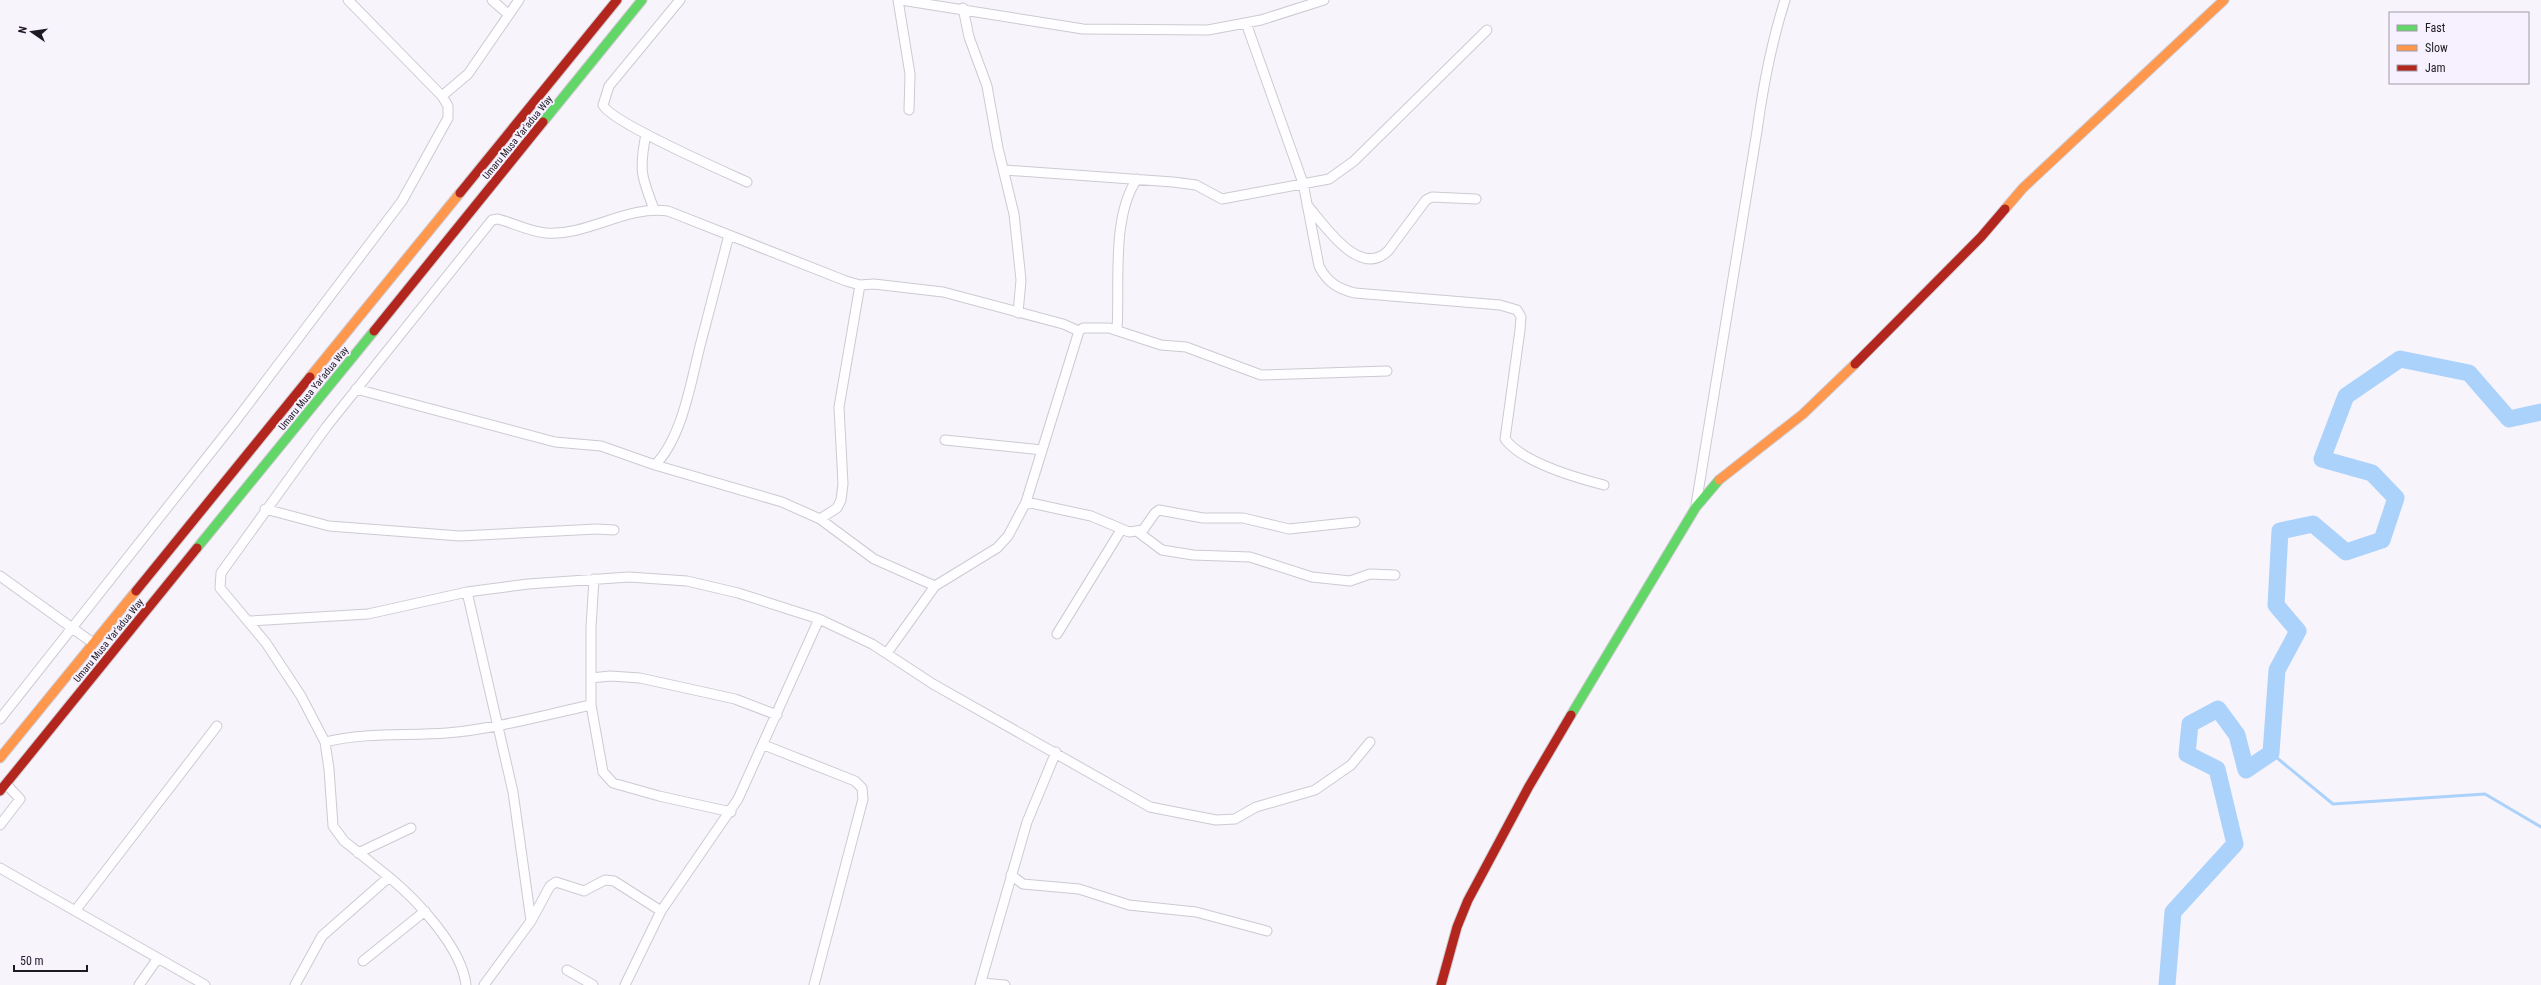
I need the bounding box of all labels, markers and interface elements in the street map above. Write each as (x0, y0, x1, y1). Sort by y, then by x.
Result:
north arrow (12, 12, 52, 52)
legend (2389, 12, 2529, 84)
text: Fast (2425, 21, 2446, 35)
text: N (16, 25, 30, 35)
text: Slow (2425, 41, 2448, 55)
text: Jam (2425, 61, 2446, 75)
street label: Umaru Musa Yar'adua Way (480, 93, 555, 181)
street label: Umaru Musa Yar'adua Way (276, 344, 351, 432)
street label: Umaru Musa Yar'adua Way (71, 596, 146, 684)
scale bar (14, 947, 87, 973)
text: 50 m (20, 954, 44, 968)

